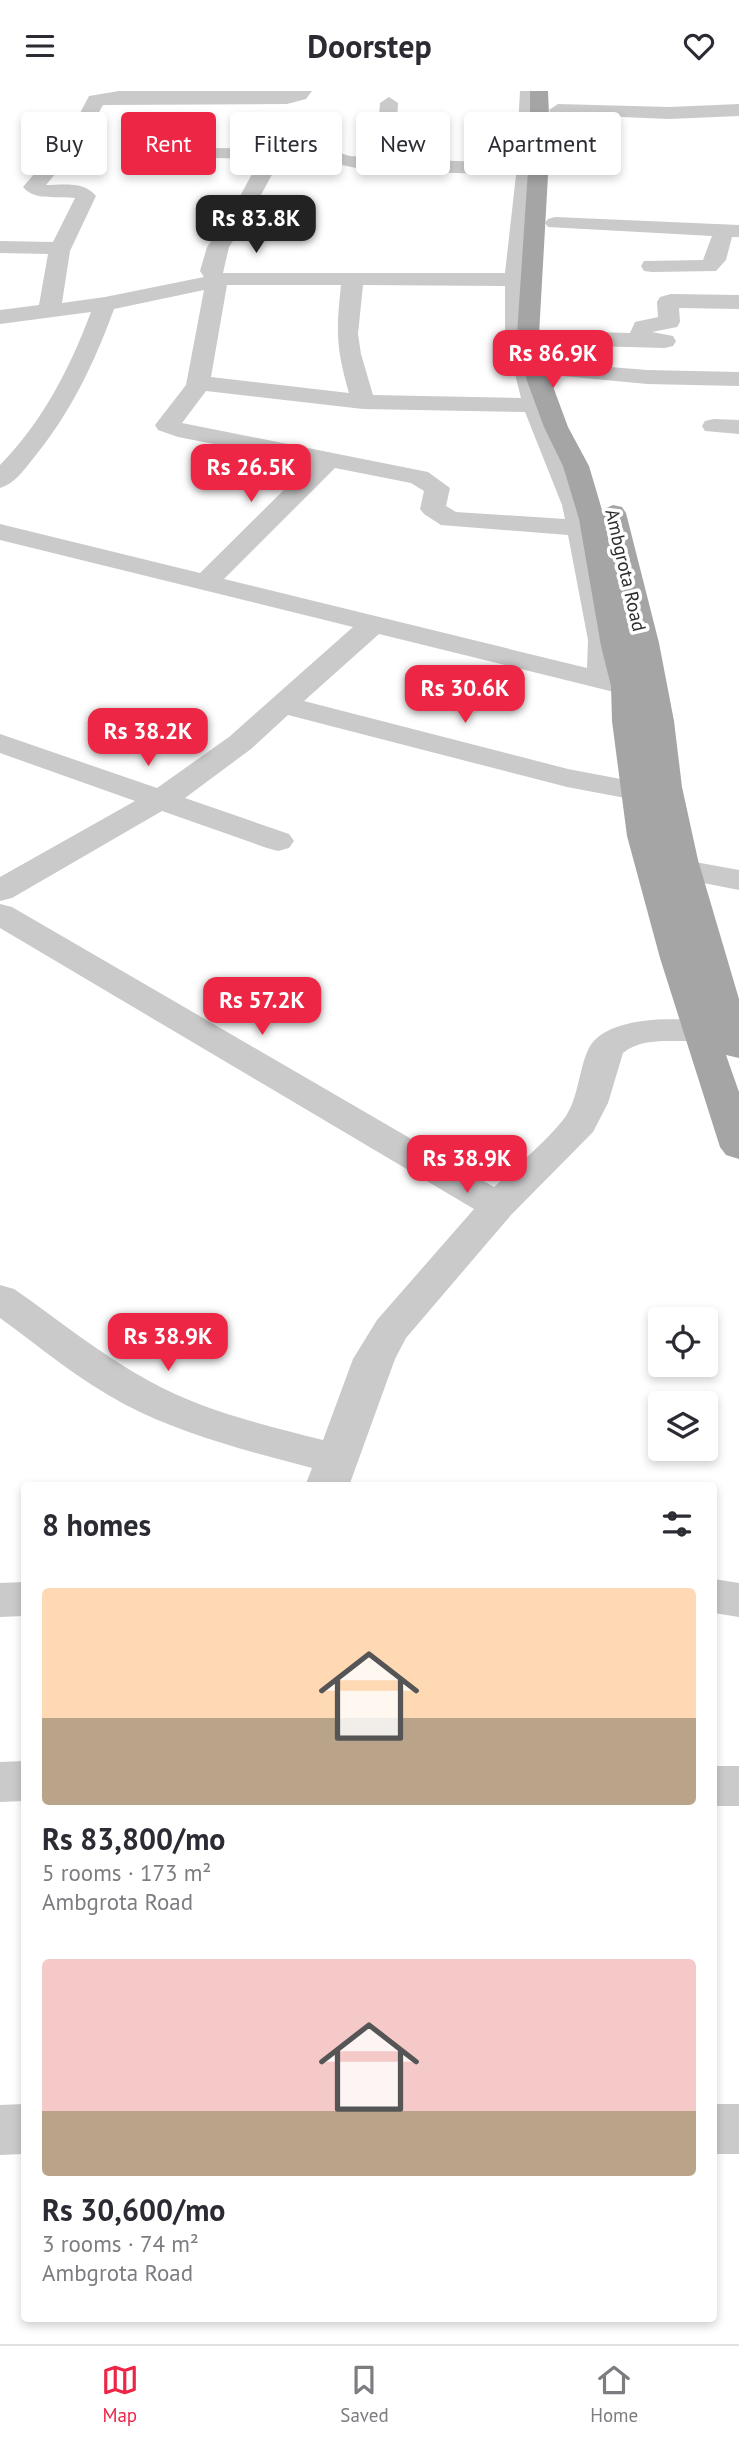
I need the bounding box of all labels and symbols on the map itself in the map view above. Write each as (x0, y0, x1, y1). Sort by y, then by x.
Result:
pin: Rs 83.8K (184, 195, 328, 255)
pin: Rs 86.9K (481, 331, 625, 390)
pin: Rs 26.5K (179, 445, 323, 504)
street label: Ambgrota Road (600, 506, 652, 634)
pin: Rs 30.6K (393, 665, 537, 725)
pin: Rs 38.2K (76, 709, 220, 768)
pin: Rs 57.2K (190, 977, 334, 1037)
pin: Rs 38.9K (395, 1135, 539, 1195)
pin: Rs 38.9K (96, 1313, 240, 1373)

